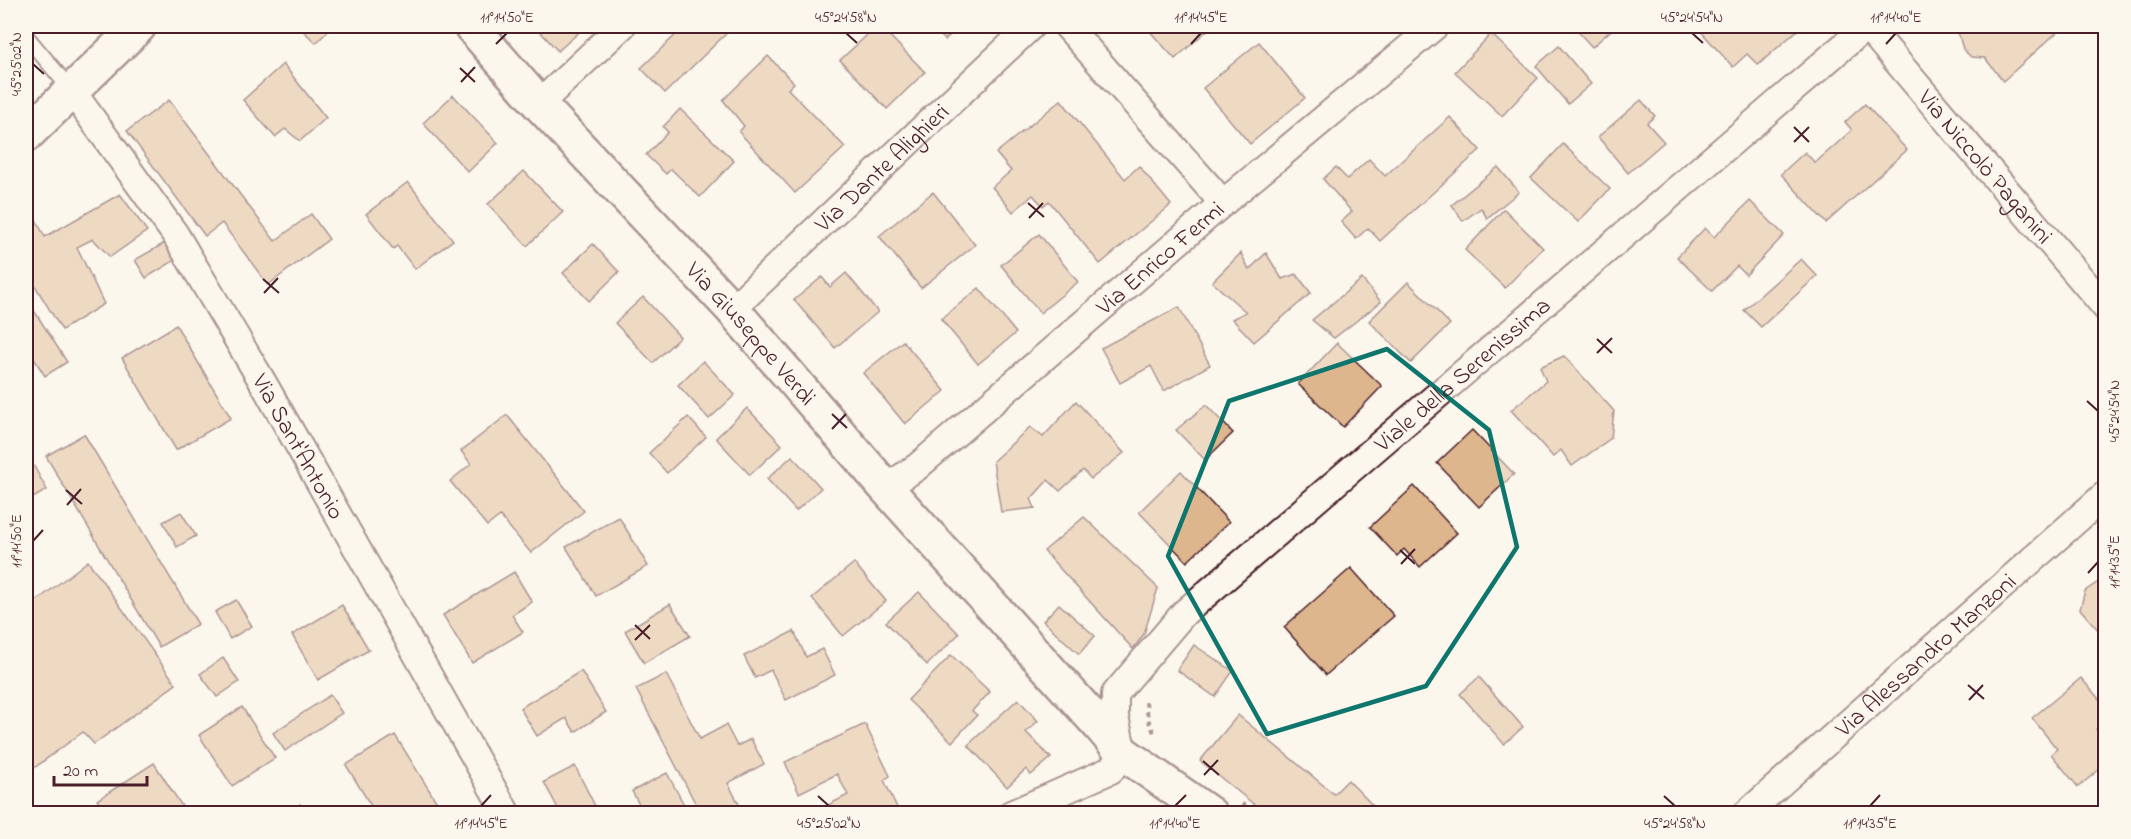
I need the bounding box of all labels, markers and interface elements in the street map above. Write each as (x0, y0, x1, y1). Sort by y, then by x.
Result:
text: 11°14'50"E (480, 7, 534, 29)
text: 45°24'58"N (815, 7, 877, 29)
text: 11°14'45"E (1174, 7, 1228, 29)
text: 45°24'54"N (1661, 7, 1723, 29)
text: 11°14'40"E (1870, 7, 1922, 29)
text: 45°25'02"N (6, 32, 28, 96)
street label: Via Niccolò Paganini (1908, 82, 2060, 253)
street label: Via Dante Alighieri (807, 97, 959, 243)
street label: Via Enrico Fermi (1089, 194, 1233, 326)
street label: Via Giuseppe Verdi (676, 254, 823, 415)
street label: Viale della Serenissima (1367, 290, 1560, 462)
street label: Via Sant'Antonio (241, 367, 352, 527)
text: 45°24'54"N (2104, 380, 2126, 442)
text: 11°14'50"E (6, 514, 28, 568)
text: 11°14'35"E (2104, 535, 2126, 589)
street label: Via Alessandro Manzoni (1828, 566, 2025, 747)
scale bar (54, 749, 147, 787)
text: 20 m (63, 759, 98, 785)
text: 11°14'45"E (454, 813, 508, 835)
text: 45°25'02"N (797, 813, 861, 835)
text: 11°14'40"E (1149, 813, 1201, 835)
text: 45°24'58"N (1644, 813, 1706, 835)
text: 11°14'35"E (1843, 813, 1897, 835)

